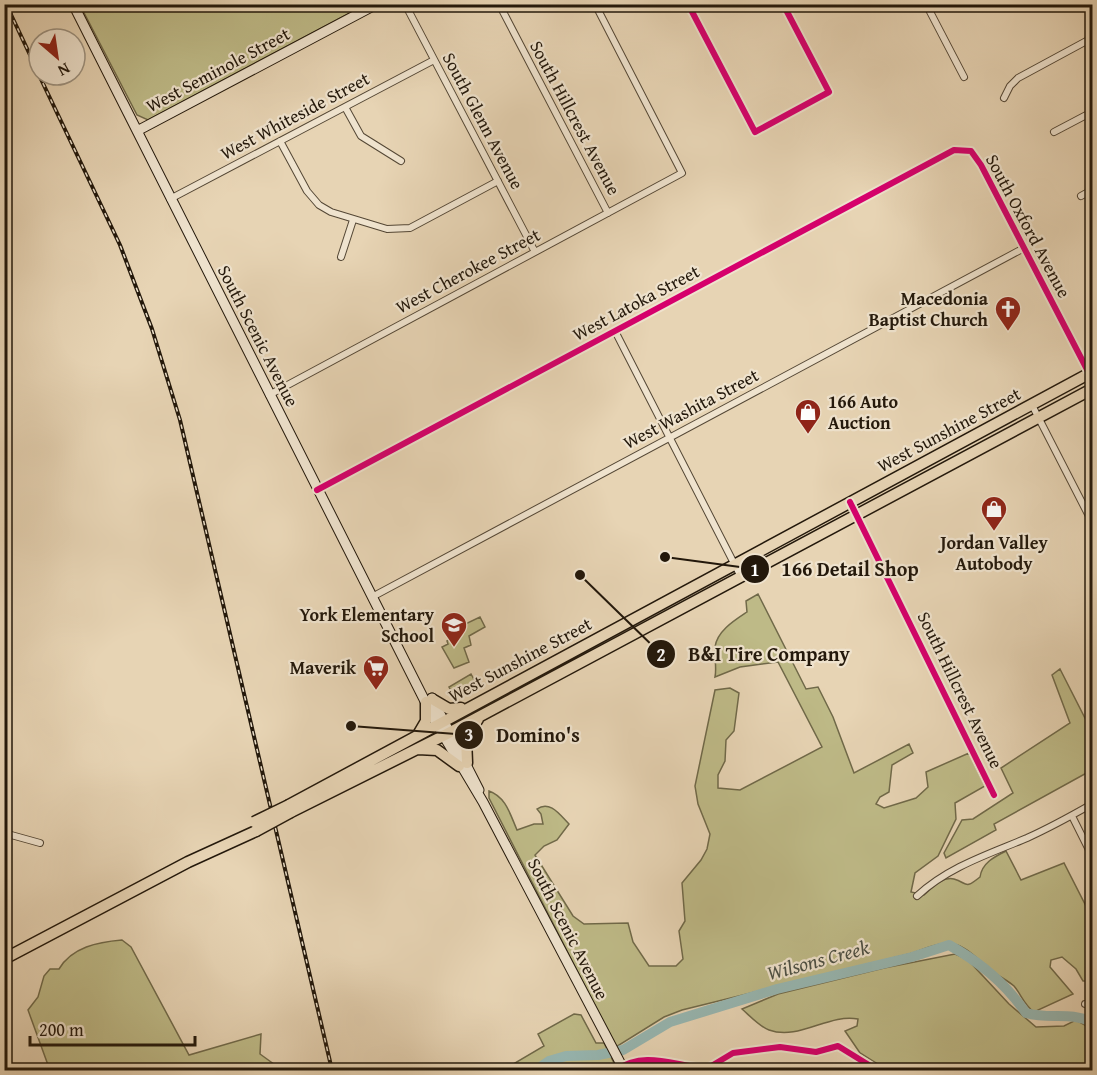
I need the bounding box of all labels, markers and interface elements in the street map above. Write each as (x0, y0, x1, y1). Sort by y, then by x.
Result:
street label: West Seminole Street (141, 20, 295, 119)
north arrow (27, 27, 87, 87)
street label: South Hillcrest Avenue (523, 36, 628, 200)
street label: South Glenn Avenue (436, 47, 531, 194)
text: N (54, 57, 75, 83)
street label: West Whiteside Street (215, 64, 375, 166)
street label: South Oxford Avenue (979, 149, 1078, 302)
street label: West Cherokee Street (391, 221, 545, 320)
street label: West Latoka Street (567, 257, 705, 347)
street label: South Scenic Avenue (211, 260, 306, 411)
place label: Macedonia Baptist Church (869, 285, 989, 333)
church icon: Macedonia Baptist Church (993, 294, 1023, 332)
street label: West Washita Street (618, 361, 764, 456)
street label: West Sunshine Street (872, 380, 1026, 479)
place label: 166 Auto Auction (828, 388, 899, 436)
shop icon: 166 Auto Auction (793, 397, 823, 435)
shop icon: Jordan Valley Autobody (979, 494, 1009, 532)
place label: Jordan Valley Autobody (937, 529, 1049, 577)
callout: 166 Detail Shop (740, 550, 931, 588)
text: 166 Detail Shop (781, 554, 919, 583)
text: 1 (750, 556, 760, 583)
place label: York Elementary School (299, 601, 435, 649)
street label: South Hillcrest Avenue (911, 607, 1010, 773)
school or university icon: York Elementary School (439, 610, 469, 648)
street label: West Sunshine Street (443, 610, 597, 709)
callout: B&I Tire Company (646, 635, 862, 673)
text: B&I Tire Company (688, 639, 850, 668)
text: 2 (656, 641, 666, 668)
supermarket icon: Maverik (361, 653, 391, 691)
place label: Maverik (290, 654, 357, 681)
callout: Domino's (454, 716, 592, 754)
text: Domino's (496, 720, 580, 749)
text: 3 (464, 721, 474, 748)
street label: South Scenic Avenue (521, 853, 616, 1004)
water label: Wilsons Creek (764, 932, 873, 987)
scale bar (30, 1009, 195, 1047)
text: 200 m (39, 1016, 84, 1043)

